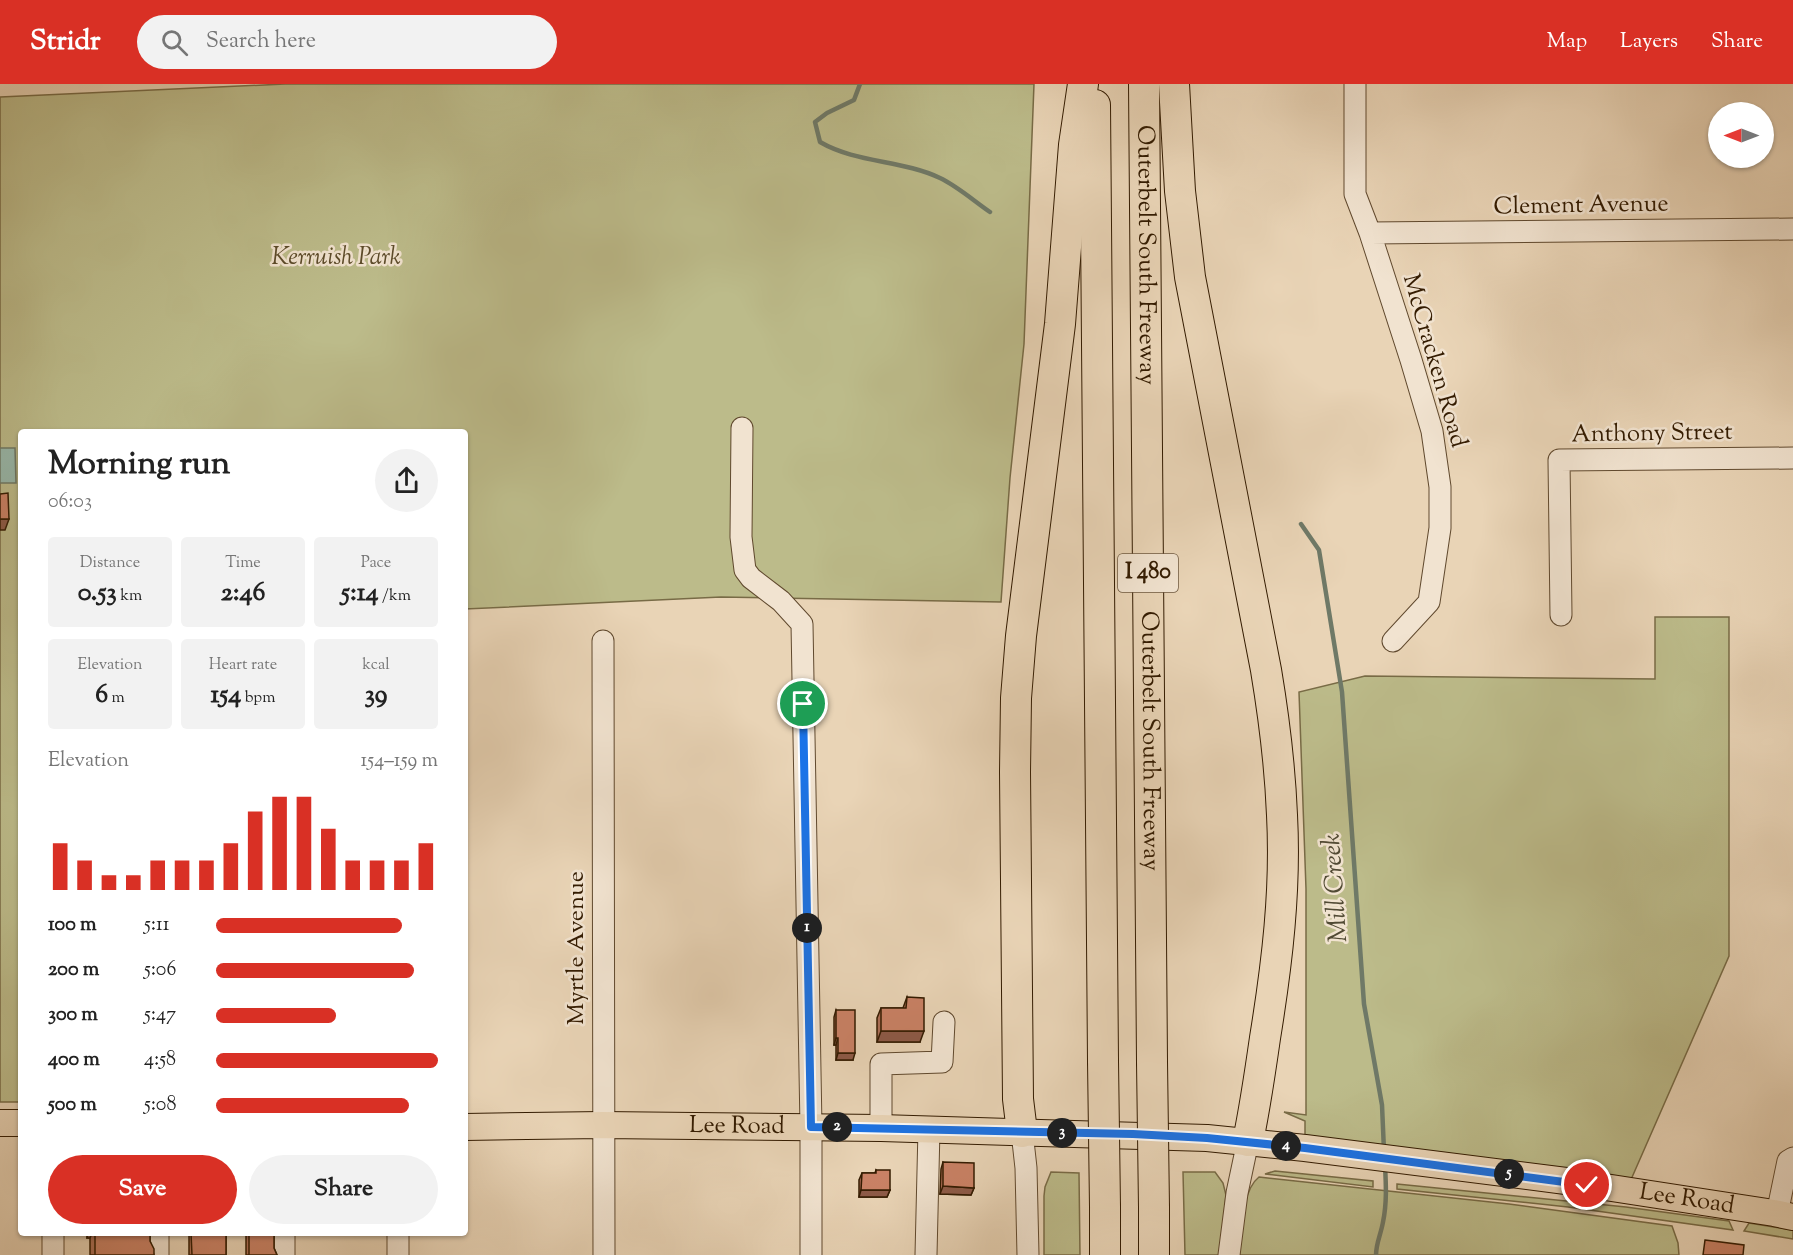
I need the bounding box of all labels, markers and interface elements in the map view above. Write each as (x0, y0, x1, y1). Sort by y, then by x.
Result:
search box (137, 15, 557, 69)
text: Stridr (30, 22, 101, 62)
icon: search (158, 26, 191, 59)
text: Search here (206, 26, 316, 58)
text: Map (1547, 27, 1587, 57)
text: Layers (1620, 27, 1678, 57)
text: Share (1711, 27, 1763, 57)
north arrow (1708, 102, 1774, 168)
map controls (1708, 102, 1774, 168)
street label: Outerbelt South Freeway (1127, 125, 1163, 385)
street label: Clement Avenue (1493, 187, 1669, 225)
park label: Kerruish Park (271, 241, 401, 275)
street label: McCracken Road (1393, 270, 1475, 452)
street label: Anthony Street (1571, 416, 1733, 452)
text: Morning run (48, 441, 230, 489)
button: share (375, 449, 438, 512)
text: 06:03 (48, 488, 92, 517)
text: Distance (80, 552, 140, 575)
text: Time (225, 552, 261, 575)
text: Pace (361, 552, 391, 575)
road number: I 480 (1118, 554, 1178, 592)
text: 0.53 (78, 575, 117, 612)
text: 2:46 (221, 575, 265, 612)
text: 5:14 (341, 575, 379, 612)
text: km (117, 585, 142, 608)
text: /km (379, 585, 411, 608)
street label: Outerbelt South Freeway (1131, 611, 1167, 871)
text: Elevation (78, 654, 142, 677)
text: Heart rate (209, 654, 277, 677)
text: kcal (362, 654, 390, 677)
text: 6 (95, 677, 108, 714)
text: 154 (211, 677, 241, 714)
text: 39 (365, 677, 387, 714)
pin (777, 678, 828, 729)
text: m (108, 687, 125, 710)
text: bpm (241, 687, 275, 710)
icon: arrive (786, 687, 819, 720)
text: Elevation (48, 747, 129, 776)
text: 154–159 m (361, 747, 438, 776)
water label: Mill Creek (1314, 832, 1358, 944)
street label: Myrtle Avenue (560, 871, 594, 1025)
text: 100 m (48, 911, 97, 940)
text: 5:11 (144, 911, 170, 940)
pin: 1 (792, 913, 822, 943)
text: 1 (804, 916, 810, 939)
text: 200 m (48, 956, 99, 985)
text: 5:06 (144, 956, 176, 985)
text: 300 m (48, 1001, 98, 1030)
text: 5:47 (144, 1001, 176, 1030)
text: 400 m (48, 1046, 100, 1075)
text: 4:58 (144, 1046, 176, 1075)
text: 500 m (48, 1091, 97, 1120)
text: 5:08 (144, 1091, 176, 1120)
street label: Lee Road (689, 1109, 786, 1144)
pin: 2 (822, 1112, 852, 1142)
text: 2 (833, 1115, 841, 1138)
pin: 3 (1047, 1118, 1077, 1148)
text: 3 (1059, 1121, 1065, 1144)
pin: 4 (1271, 1131, 1301, 1161)
text: 4 (1282, 1134, 1290, 1157)
button: Save (48, 1155, 237, 1224)
button: Share (249, 1155, 438, 1224)
pin: 5 (1494, 1159, 1524, 1189)
pin (1561, 1159, 1612, 1210)
text: 5 (1506, 1162, 1512, 1185)
icon: check (1570, 1168, 1603, 1201)
street label: Lee Road (1637, 1175, 1737, 1224)

